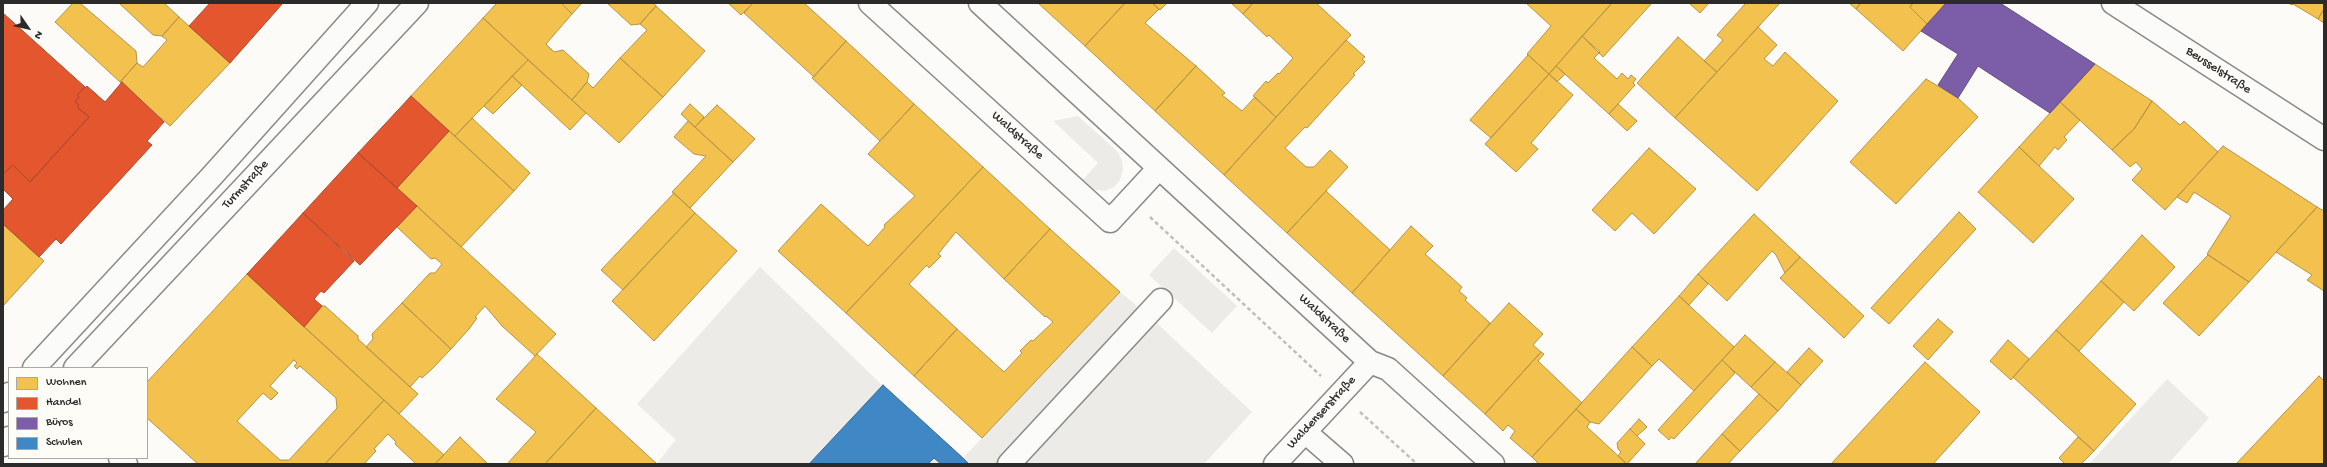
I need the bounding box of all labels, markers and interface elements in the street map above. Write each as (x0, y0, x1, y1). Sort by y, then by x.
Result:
north arrow (8, 8, 48, 48)
text: N (31, 28, 45, 41)
street label: Beusselstraße (2182, 44, 2254, 98)
street label: Waldstraße (988, 108, 1046, 164)
street label: Turmstraße (219, 157, 273, 213)
street label: Waldstraße (1295, 291, 1353, 347)
legend (8, 367, 148, 459)
street label: Waldenserstraße (1284, 373, 1360, 453)
text: Wohnen (46, 376, 86, 390)
text: Handel (46, 396, 81, 410)
text: Büros (46, 416, 73, 430)
text: Schulen (46, 436, 82, 450)

